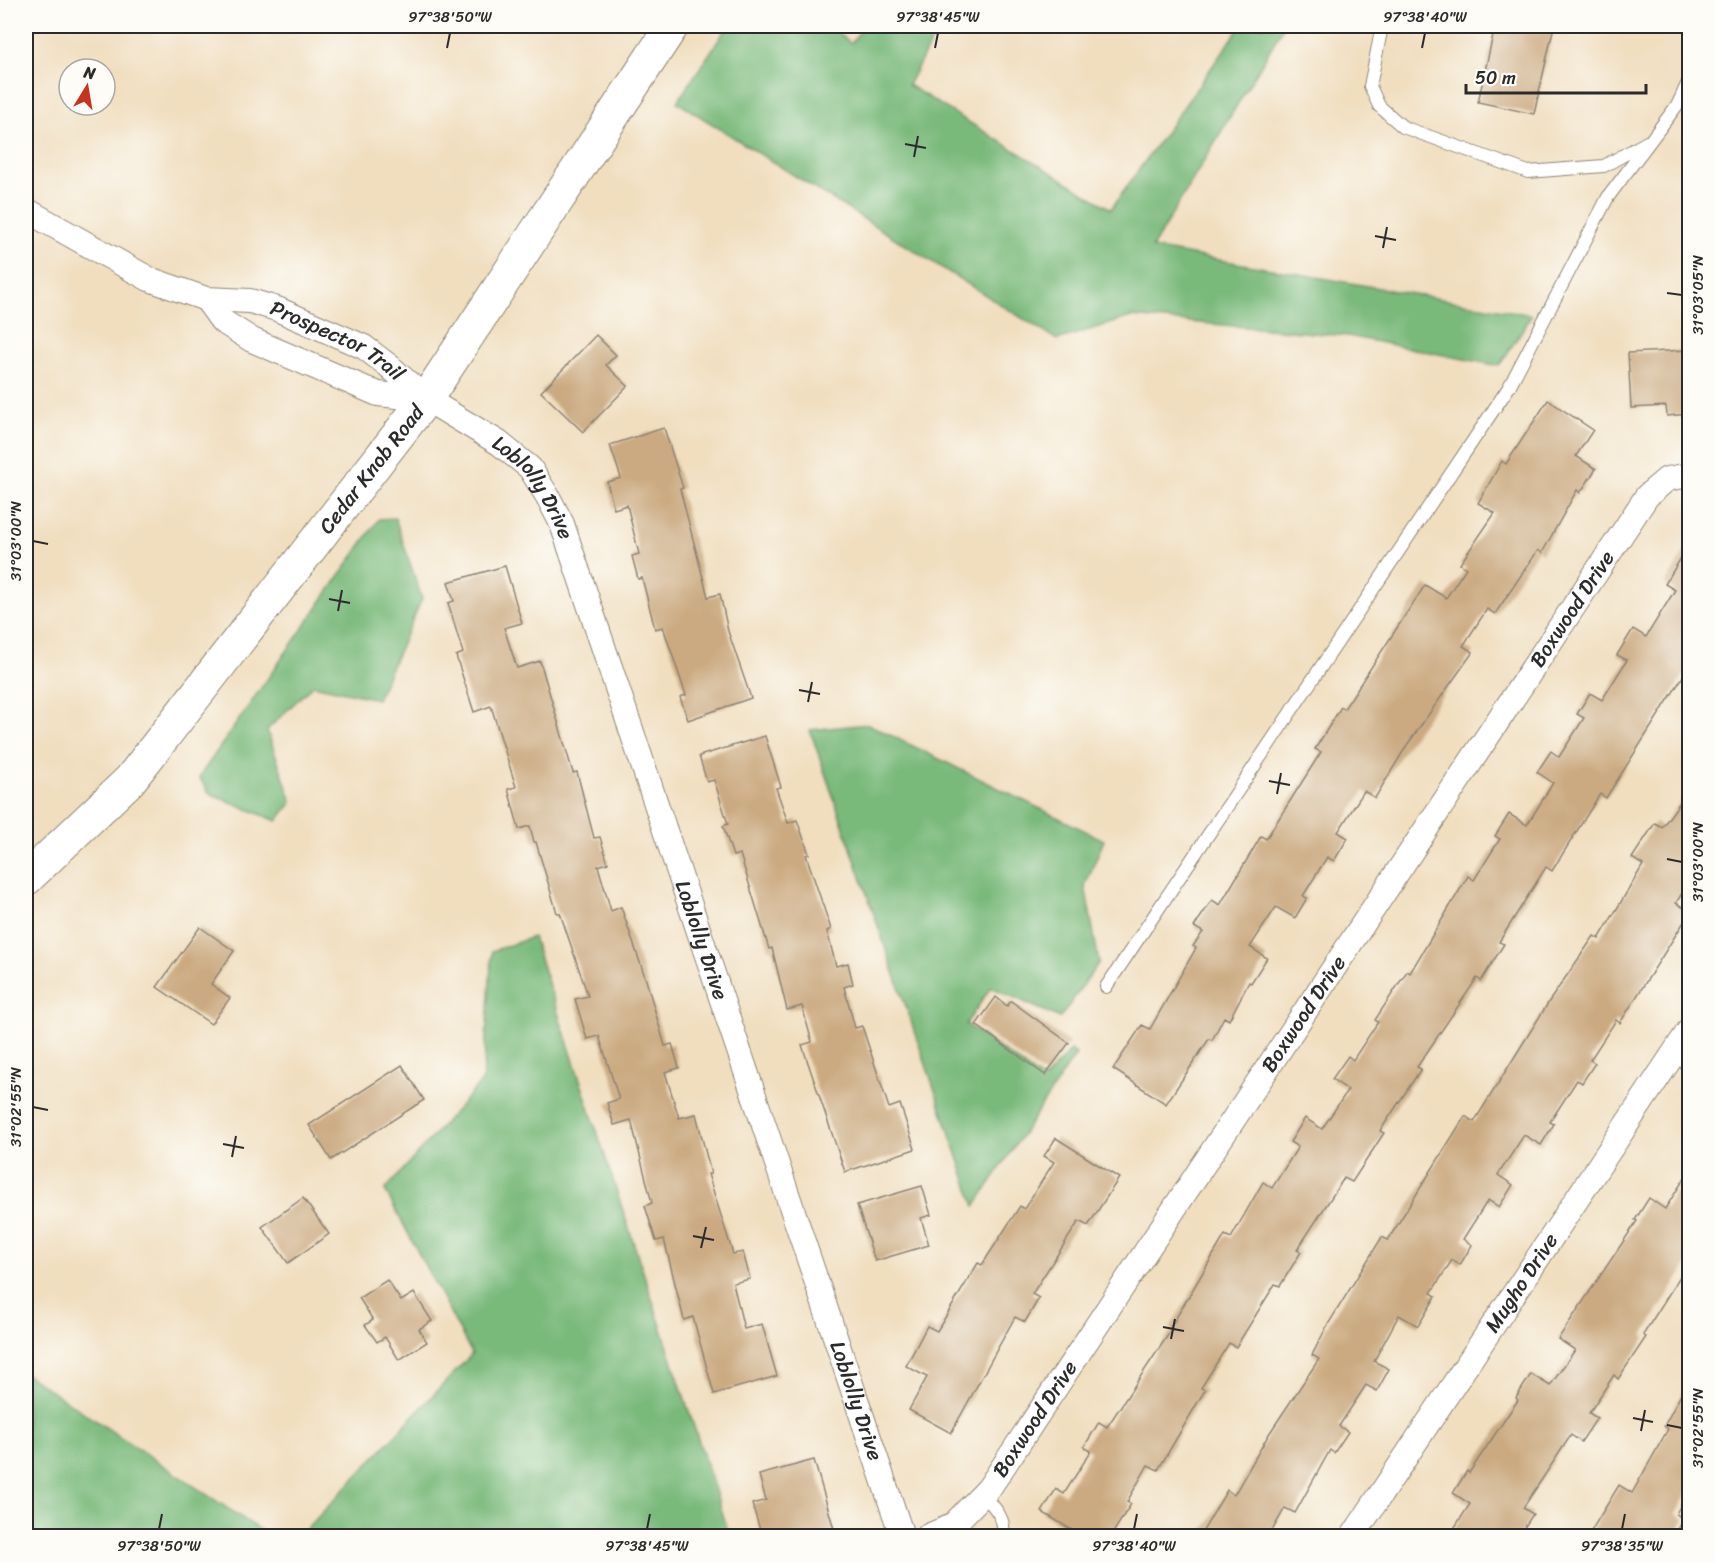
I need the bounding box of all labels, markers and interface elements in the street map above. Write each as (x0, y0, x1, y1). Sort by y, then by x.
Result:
text: 97°38'50"W (408, 4, 492, 30)
text: 97°38'45"W (896, 4, 980, 30)
text: 97°38'40"W (1383, 4, 1467, 30)
north arrow (57, 57, 117, 117)
text: N (81, 57, 99, 88)
scale bar (1466, 57, 1646, 95)
text: 50 m (1475, 62, 1516, 94)
text: 31°03'05"N (1685, 255, 1711, 335)
street label: Prospector Trail (264, 289, 415, 392)
street label: Cedar Knob Road (308, 395, 435, 543)
street label: Loblolly Drive (485, 424, 585, 545)
text: 31°03'00"N (3, 500, 29, 581)
street label: Boxwood Drive (1519, 542, 1625, 675)
text: 31°03'00"N (1685, 821, 1711, 902)
street label: Loblolly Drive (664, 875, 740, 1005)
street label: Boxwood Drive (1251, 947, 1357, 1080)
text: 31°02'55"N (3, 1067, 29, 1147)
street label: Mugho Drive (1474, 1225, 1569, 1341)
street label: Loblolly Drive (819, 1336, 894, 1466)
street label: Boxwood Drive (982, 1352, 1088, 1485)
text: 31°02'55"N (1685, 1388, 1711, 1468)
text: 97°38'50"W (117, 1533, 201, 1559)
text: 97°38'45"W (605, 1533, 689, 1559)
text: 97°38'40"W (1092, 1533, 1176, 1559)
text: 97°38'35"W (1581, 1533, 1664, 1559)

